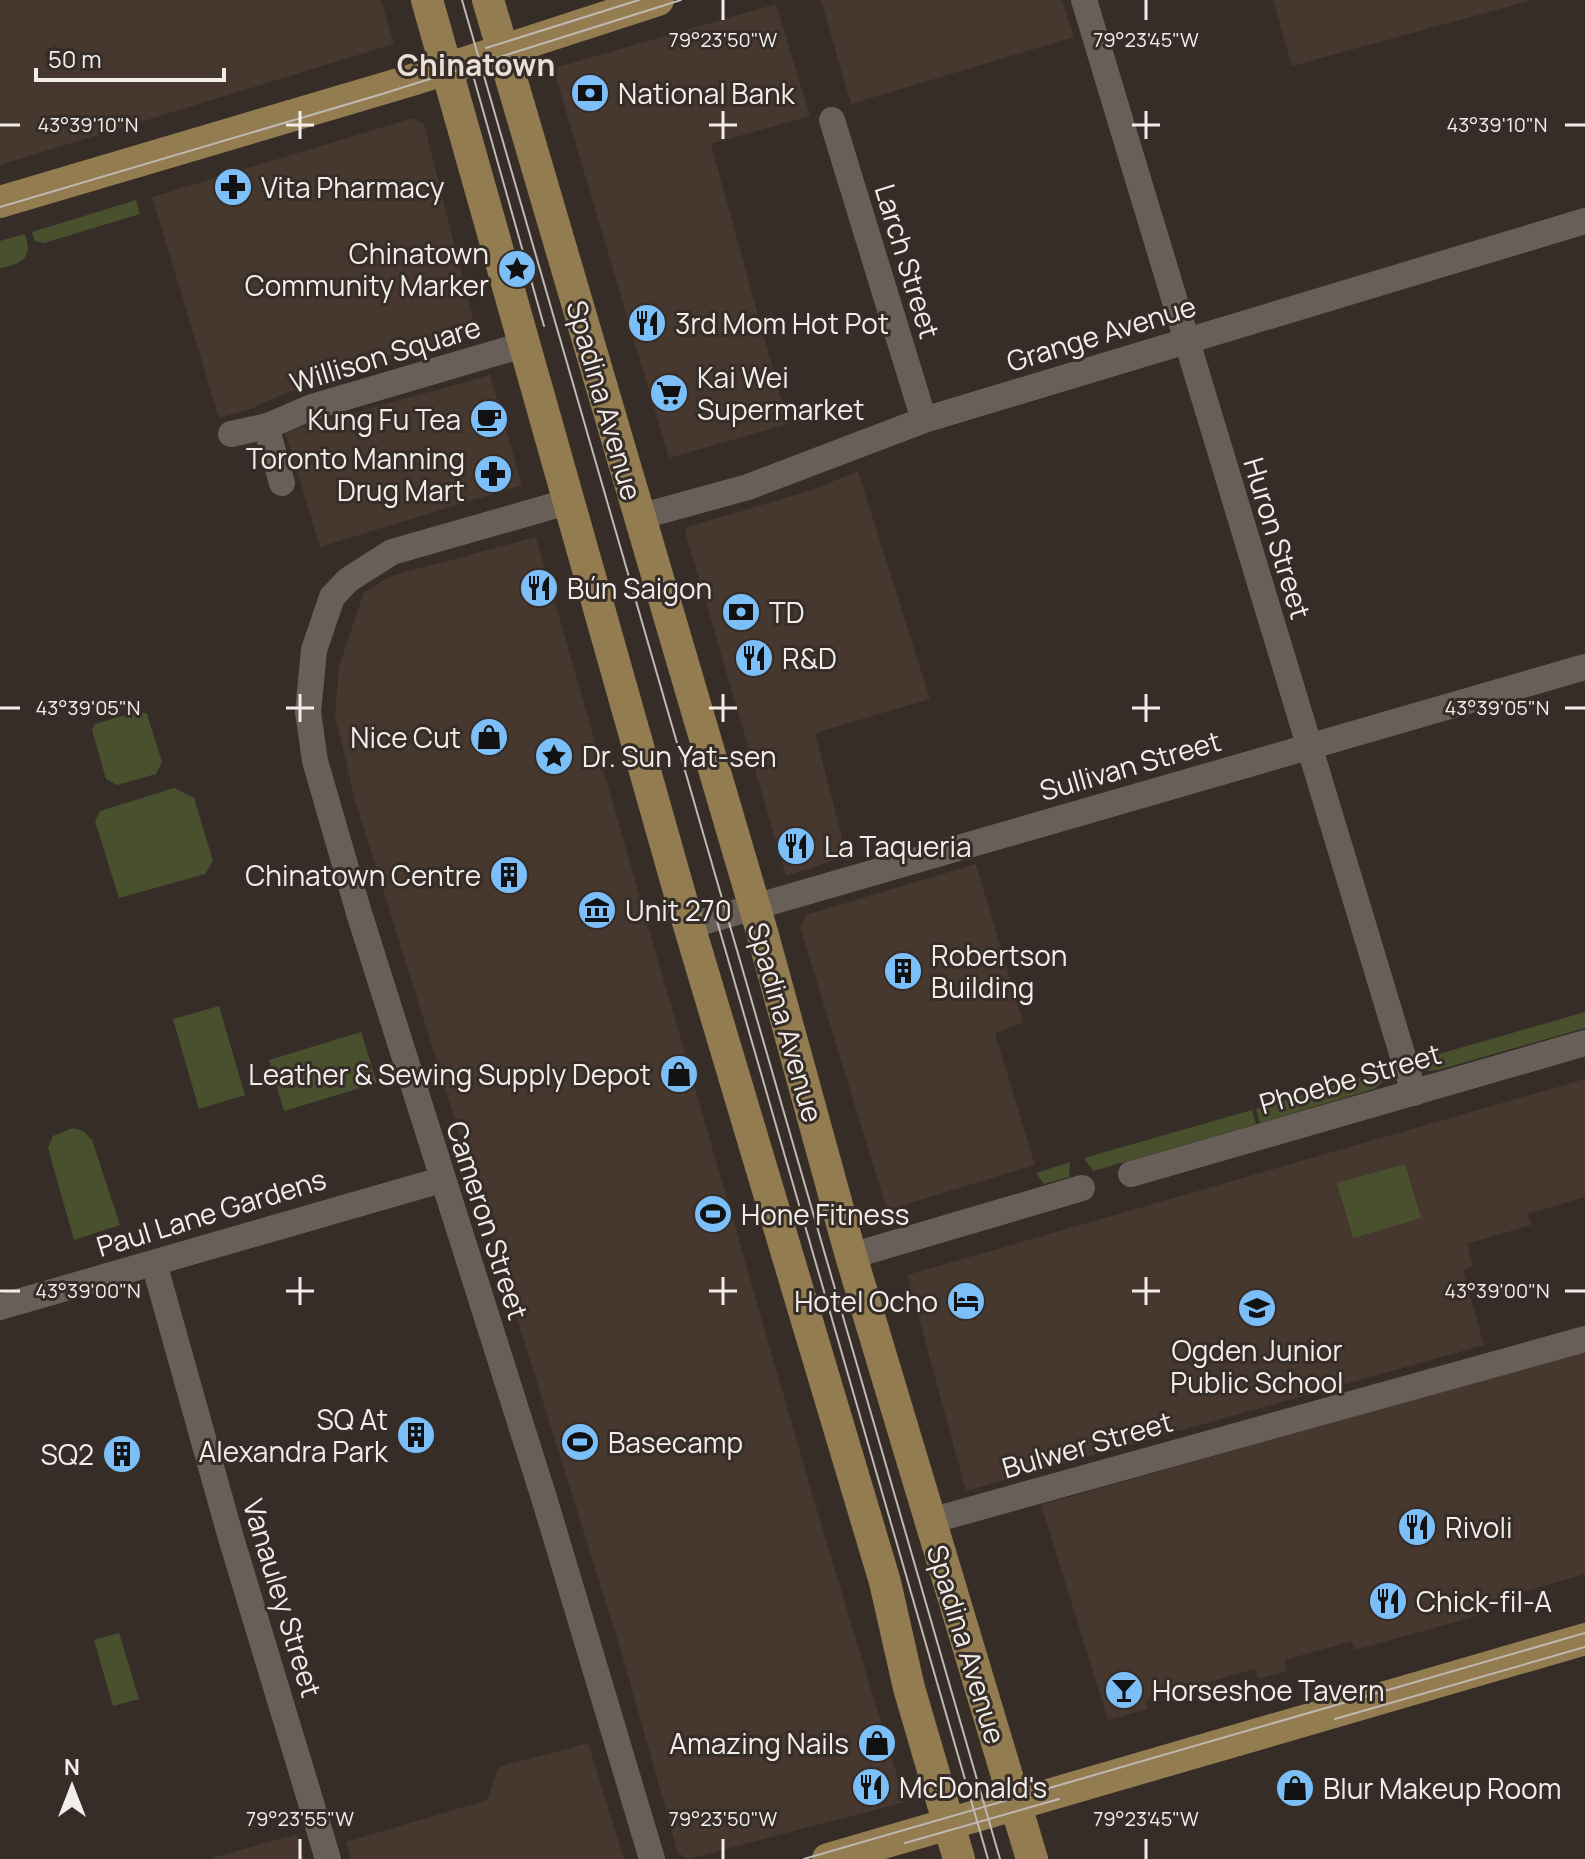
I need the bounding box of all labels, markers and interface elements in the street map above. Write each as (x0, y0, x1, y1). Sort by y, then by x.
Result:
text: 79°23'50"W (669, 26, 778, 53)
text: 79°23'45"W (1093, 26, 1199, 53)
scale bar (36, 32, 224, 82)
text: 50 m (48, 42, 102, 75)
district label: Chinatown (397, 44, 555, 85)
bank icon: National Bank (569, 72, 611, 114)
place label: National Bank (618, 74, 796, 112)
text: 43°39'10"N (37, 111, 139, 138)
text: 43°39'10"N (1446, 111, 1548, 138)
pharmacy icon: Vita Pharmacy (212, 166, 254, 208)
place label: Vita Pharmacy (261, 168, 445, 206)
street label: Larch Street (866, 179, 950, 343)
place label: Chinatown Community Marker (245, 234, 489, 304)
place icon: Chinatown Community Marker (496, 248, 538, 290)
street label: Grange Avenue (1002, 286, 1200, 380)
street label: Spadina Avenue (558, 296, 652, 504)
restaurant icon: 3rd Mom Hot Pot (626, 302, 668, 344)
place label: 3rd Mom Hot Pot (675, 304, 889, 342)
street label: Willison Square (285, 307, 485, 401)
place label: Kai Wei Supermarket (697, 358, 865, 428)
supermarket icon: Kai Wei Supermarket (648, 372, 690, 414)
cafe icon: Kung Fu Tea (468, 398, 510, 440)
place label: Kung Fu Tea (307, 400, 461, 438)
place label: Toronto Manning Drug Mart (246, 439, 465, 509)
pharmacy icon: Toronto Manning Drug Mart (472, 453, 514, 495)
street label: Huron Street (1235, 453, 1321, 623)
restaurant icon: Bún Saigon (518, 567, 560, 609)
place label: Bún Saigon (567, 569, 712, 607)
bank icon: TD (720, 591, 762, 633)
place label: TD (769, 593, 805, 631)
restaurant icon: R&D (733, 637, 775, 679)
place label: R&D (782, 639, 837, 677)
text: 43°39'05"N (36, 694, 140, 721)
text: 43°39'05"N (1445, 694, 1549, 721)
shop icon: Nice Cut (468, 716, 510, 758)
place label: Nice Cut (350, 718, 461, 756)
street label: Sullivan Street (1035, 721, 1225, 809)
place icon: Dr. Sun Yat-sen (533, 735, 575, 777)
place label: Dr. Sun Yat-sen (582, 737, 777, 775)
restaurant icon: La Taqueria (775, 825, 817, 867)
place label: La Taqueria (824, 827, 972, 865)
building icon: Chinatown Centre (488, 854, 530, 896)
place label: Chinatown Centre (245, 856, 481, 894)
museum icon: Unit 270 (576, 889, 618, 931)
place label: Unit 270 (625, 891, 732, 929)
street label: Spadina Avenue (739, 918, 833, 1126)
place label: Robertson Building (931, 936, 1067, 1006)
building icon: Robertson Building (882, 950, 924, 992)
street label: Phoebe Street (1255, 1034, 1445, 1122)
shop icon: Leather & Sewing Supply Depot (658, 1053, 700, 1095)
place label: Leather & Sewing Supply Depot (248, 1055, 651, 1093)
street label: Cameron Street (438, 1116, 538, 1324)
street label: Paul Lane Gardens (92, 1159, 330, 1265)
sports icon: Hone Fitness (692, 1193, 734, 1235)
place label: Hone Fitness (741, 1195, 909, 1233)
text: 43°39'00"N (35, 1277, 141, 1304)
text: 43°39'00"N (1444, 1277, 1550, 1304)
hotel icon: Hotel Ocho (945, 1280, 987, 1322)
place label: Hotel Ocho (794, 1282, 938, 1320)
school or university icon: Ogden Junior Public School (1236, 1287, 1278, 1329)
place label: Ogden Junior Public School (1170, 1331, 1344, 1401)
place label: SQ At Alexandra Park (199, 1400, 389, 1470)
street label: Bulwer Street (997, 1402, 1177, 1486)
building icon: SQ At Alexandra Park (395, 1414, 437, 1456)
sports icon: Basecamp (559, 1421, 601, 1463)
place label: Basecamp (608, 1423, 743, 1461)
building icon: SQ2 (101, 1433, 143, 1475)
place label: SQ2 (41, 1435, 94, 1473)
street label: Vanauley Street (235, 1494, 331, 1702)
restaurant icon: Rivoli (1396, 1506, 1438, 1548)
place label: Rivoli (1445, 1508, 1513, 1546)
street label: Spadina Avenue (919, 1540, 1015, 1748)
restaurant icon: Chick-fil-A (1367, 1580, 1409, 1622)
place label: Chick-fil-A (1416, 1582, 1552, 1620)
bar icon: Horseshoe Tavern (1103, 1669, 1145, 1711)
place label: Horseshoe Tavern (1152, 1671, 1385, 1709)
shop icon: Amazing Nails (856, 1722, 898, 1764)
place label: Amazing Nails (669, 1724, 849, 1762)
north arrow (32, 1747, 112, 1827)
text: N (64, 1752, 80, 1782)
restaurant icon: McDonald's (850, 1766, 892, 1808)
shop icon: Blur Makeup Room (1274, 1767, 1316, 1809)
place label: McDonald's (899, 1768, 1047, 1806)
place label: Blur Makeup Room (1323, 1769, 1561, 1807)
text: 79°23'55"W (246, 1805, 354, 1832)
text: 79°23'50"W (669, 1805, 778, 1832)
text: 79°23'45"W (1093, 1805, 1199, 1832)

